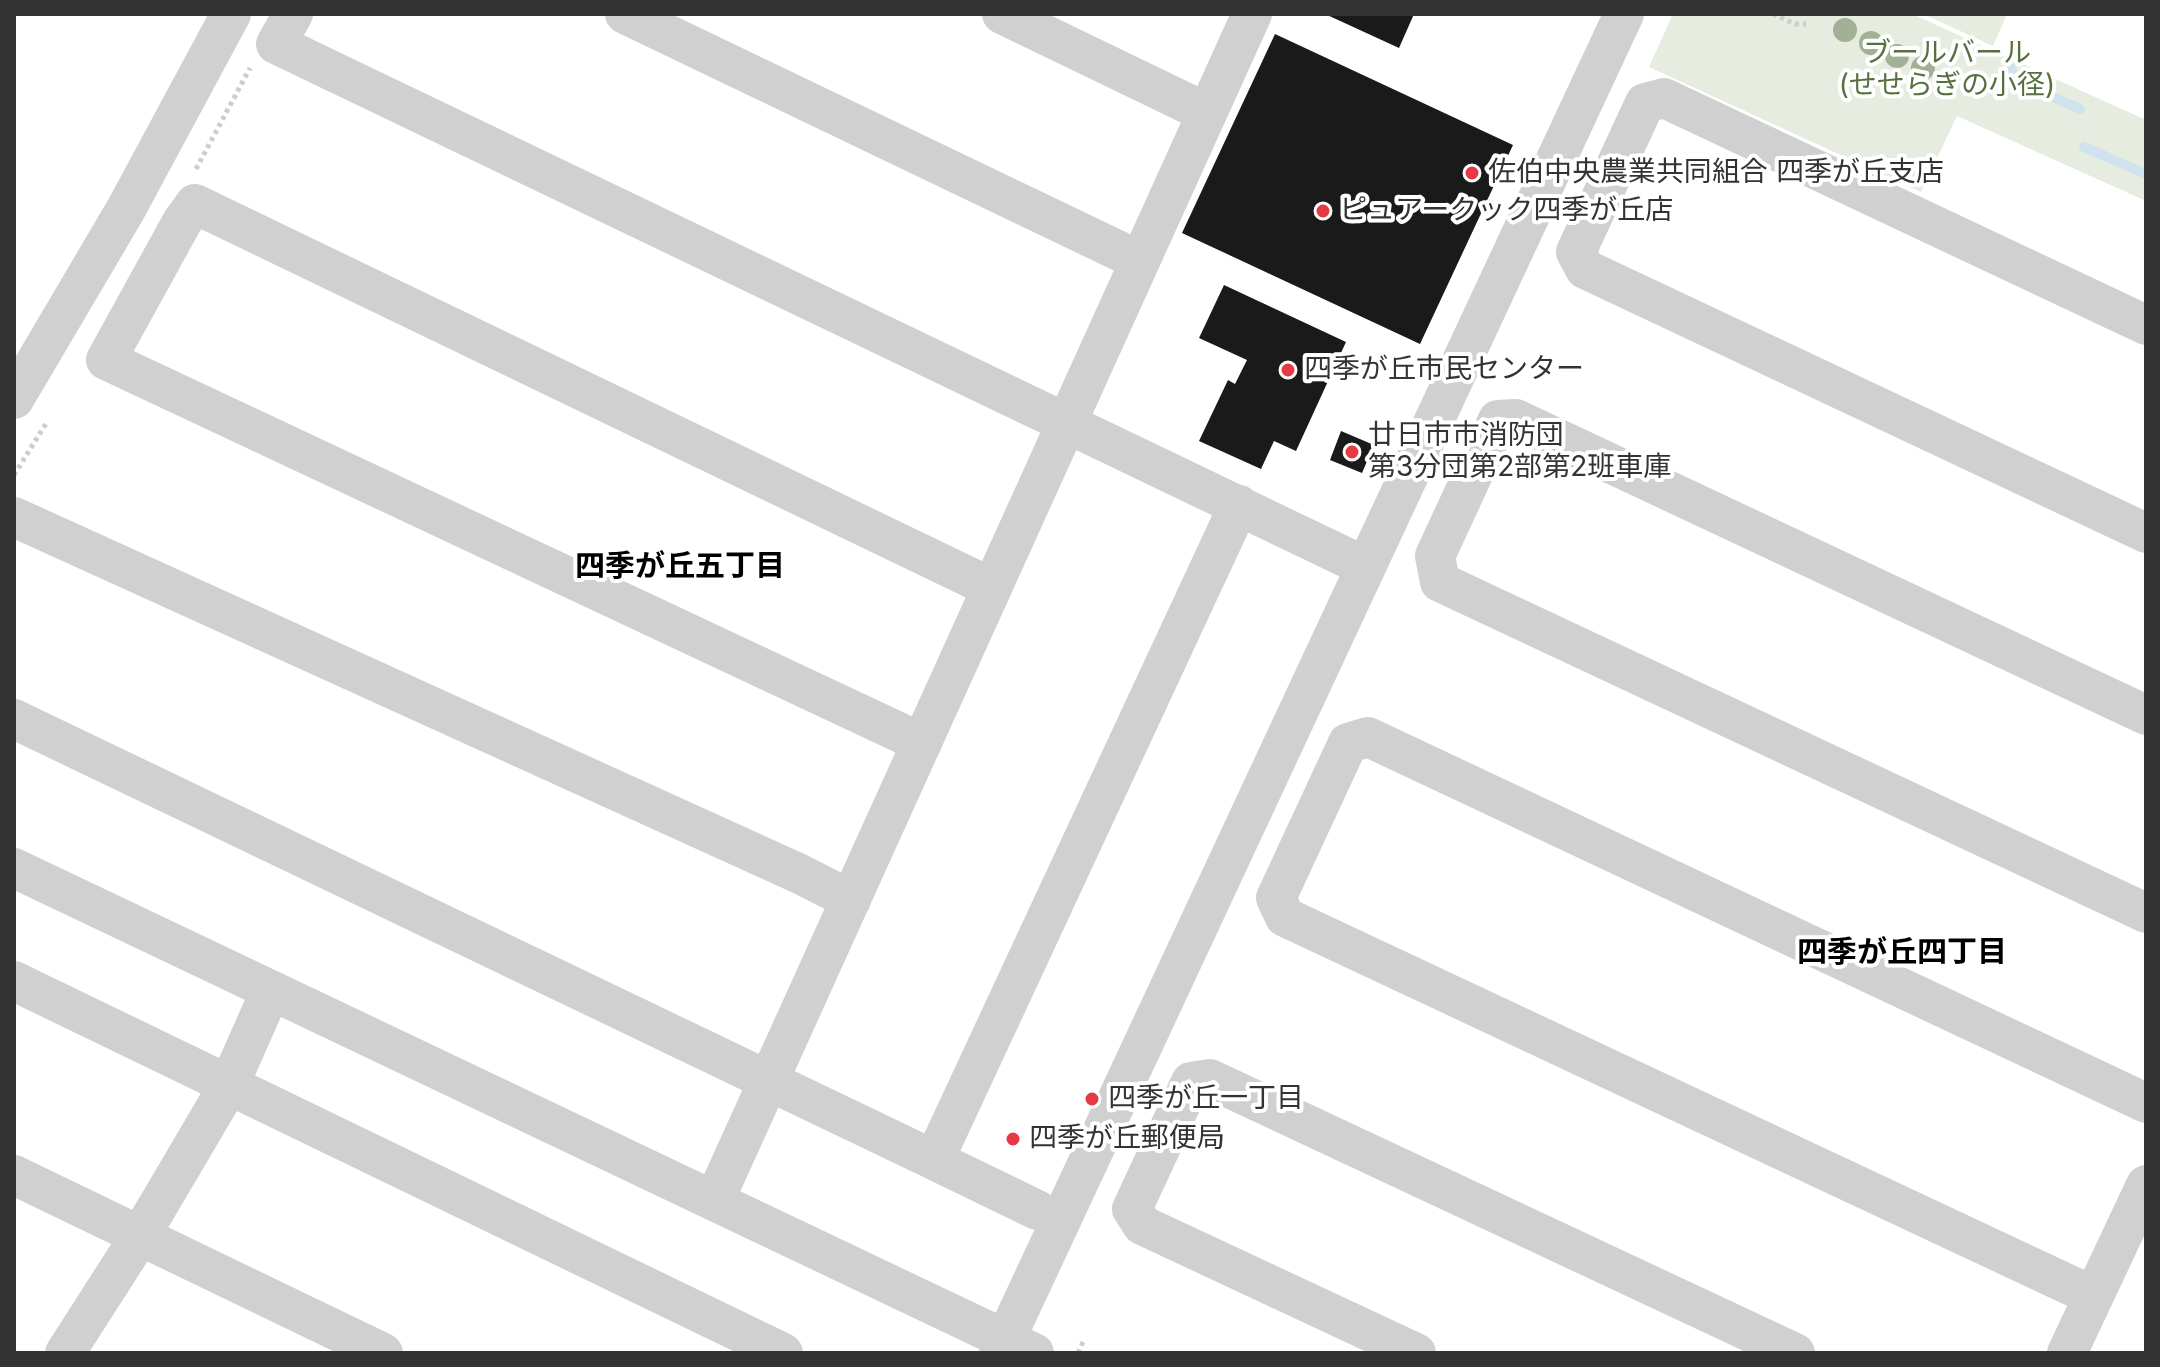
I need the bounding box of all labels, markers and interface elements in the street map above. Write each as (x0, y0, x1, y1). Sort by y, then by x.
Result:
park label: ブールバール (せせらぎの小径) (1839, 37, 2055, 103)
place label: 佐伯中央農業共同組合 四季が丘支店 (1488, 156, 1944, 190)
marker: 佐伯中央農業共同組合 四季が丘支店 (1463, 164, 1481, 182)
place label: ピュアークック四季が丘店 (1339, 194, 1673, 228)
marker: ピュアークック四季が丘店 (1314, 202, 1332, 220)
place label: 四季が丘市民センター (1304, 353, 1584, 387)
marker: 四季が丘市民センター (1279, 361, 1297, 379)
place label: 廿日市市消防団 第3分団第2部第2班車庫 (1368, 419, 1671, 485)
marker: 廿日市市消防団 第3分団第2部第2班車庫 (1343, 443, 1361, 461)
district label: 四季が丘五丁目 (575, 549, 785, 585)
district label: 四季が丘四丁目 (1797, 935, 2007, 971)
place label: 四季が丘一丁目 (1108, 1082, 1304, 1116)
marker: 四季が丘一丁目 (1083, 1090, 1101, 1108)
place label: 四季が丘郵便局 (1029, 1122, 1225, 1156)
marker: 四季が丘郵便局 (1004, 1130, 1022, 1148)

